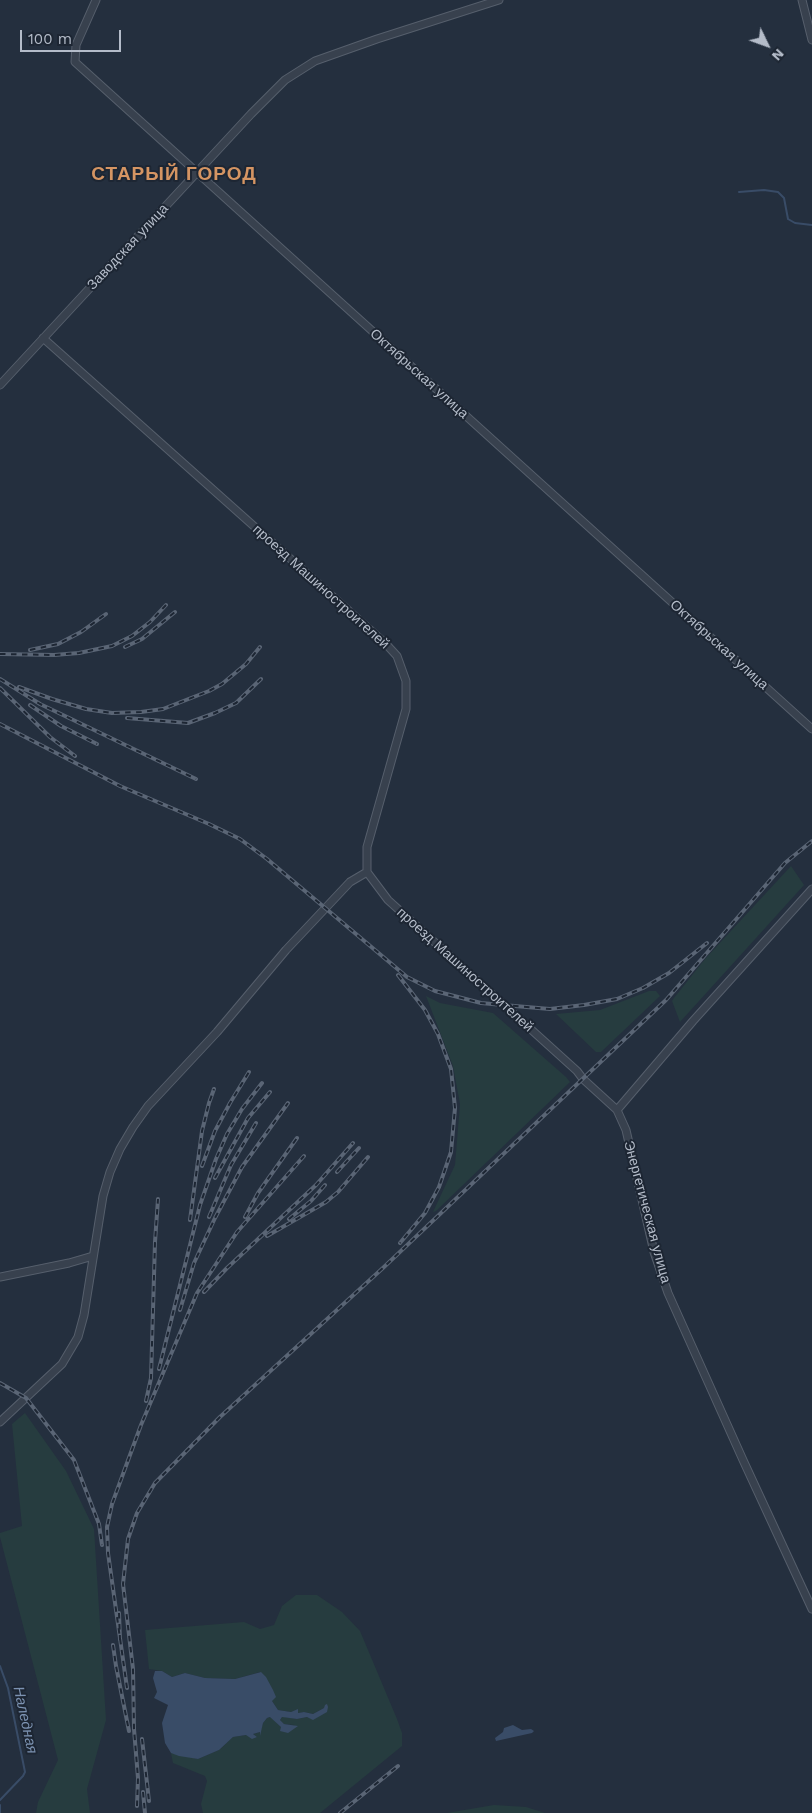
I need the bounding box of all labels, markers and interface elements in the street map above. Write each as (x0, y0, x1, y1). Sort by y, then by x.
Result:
scale bar (22, 20, 124, 52)
north arrow (742, 20, 792, 70)
text: 100 m (28, 30, 72, 48)
text: N (769, 46, 788, 64)
district label: СТАРЫЙ ГОРОД (90, 163, 258, 185)
street label: Заводская улица (84, 201, 172, 293)
street label: Октябрьская улица (366, 325, 472, 423)
street label: проезд Машиностроителей (249, 521, 393, 653)
street label: Октябрьская улица (666, 596, 772, 694)
street label: проезд Машиностроителей (393, 904, 537, 1036)
street label: Энергетическая улица (620, 1139, 674, 1285)
water label: Наледная (9, 1685, 41, 1755)

